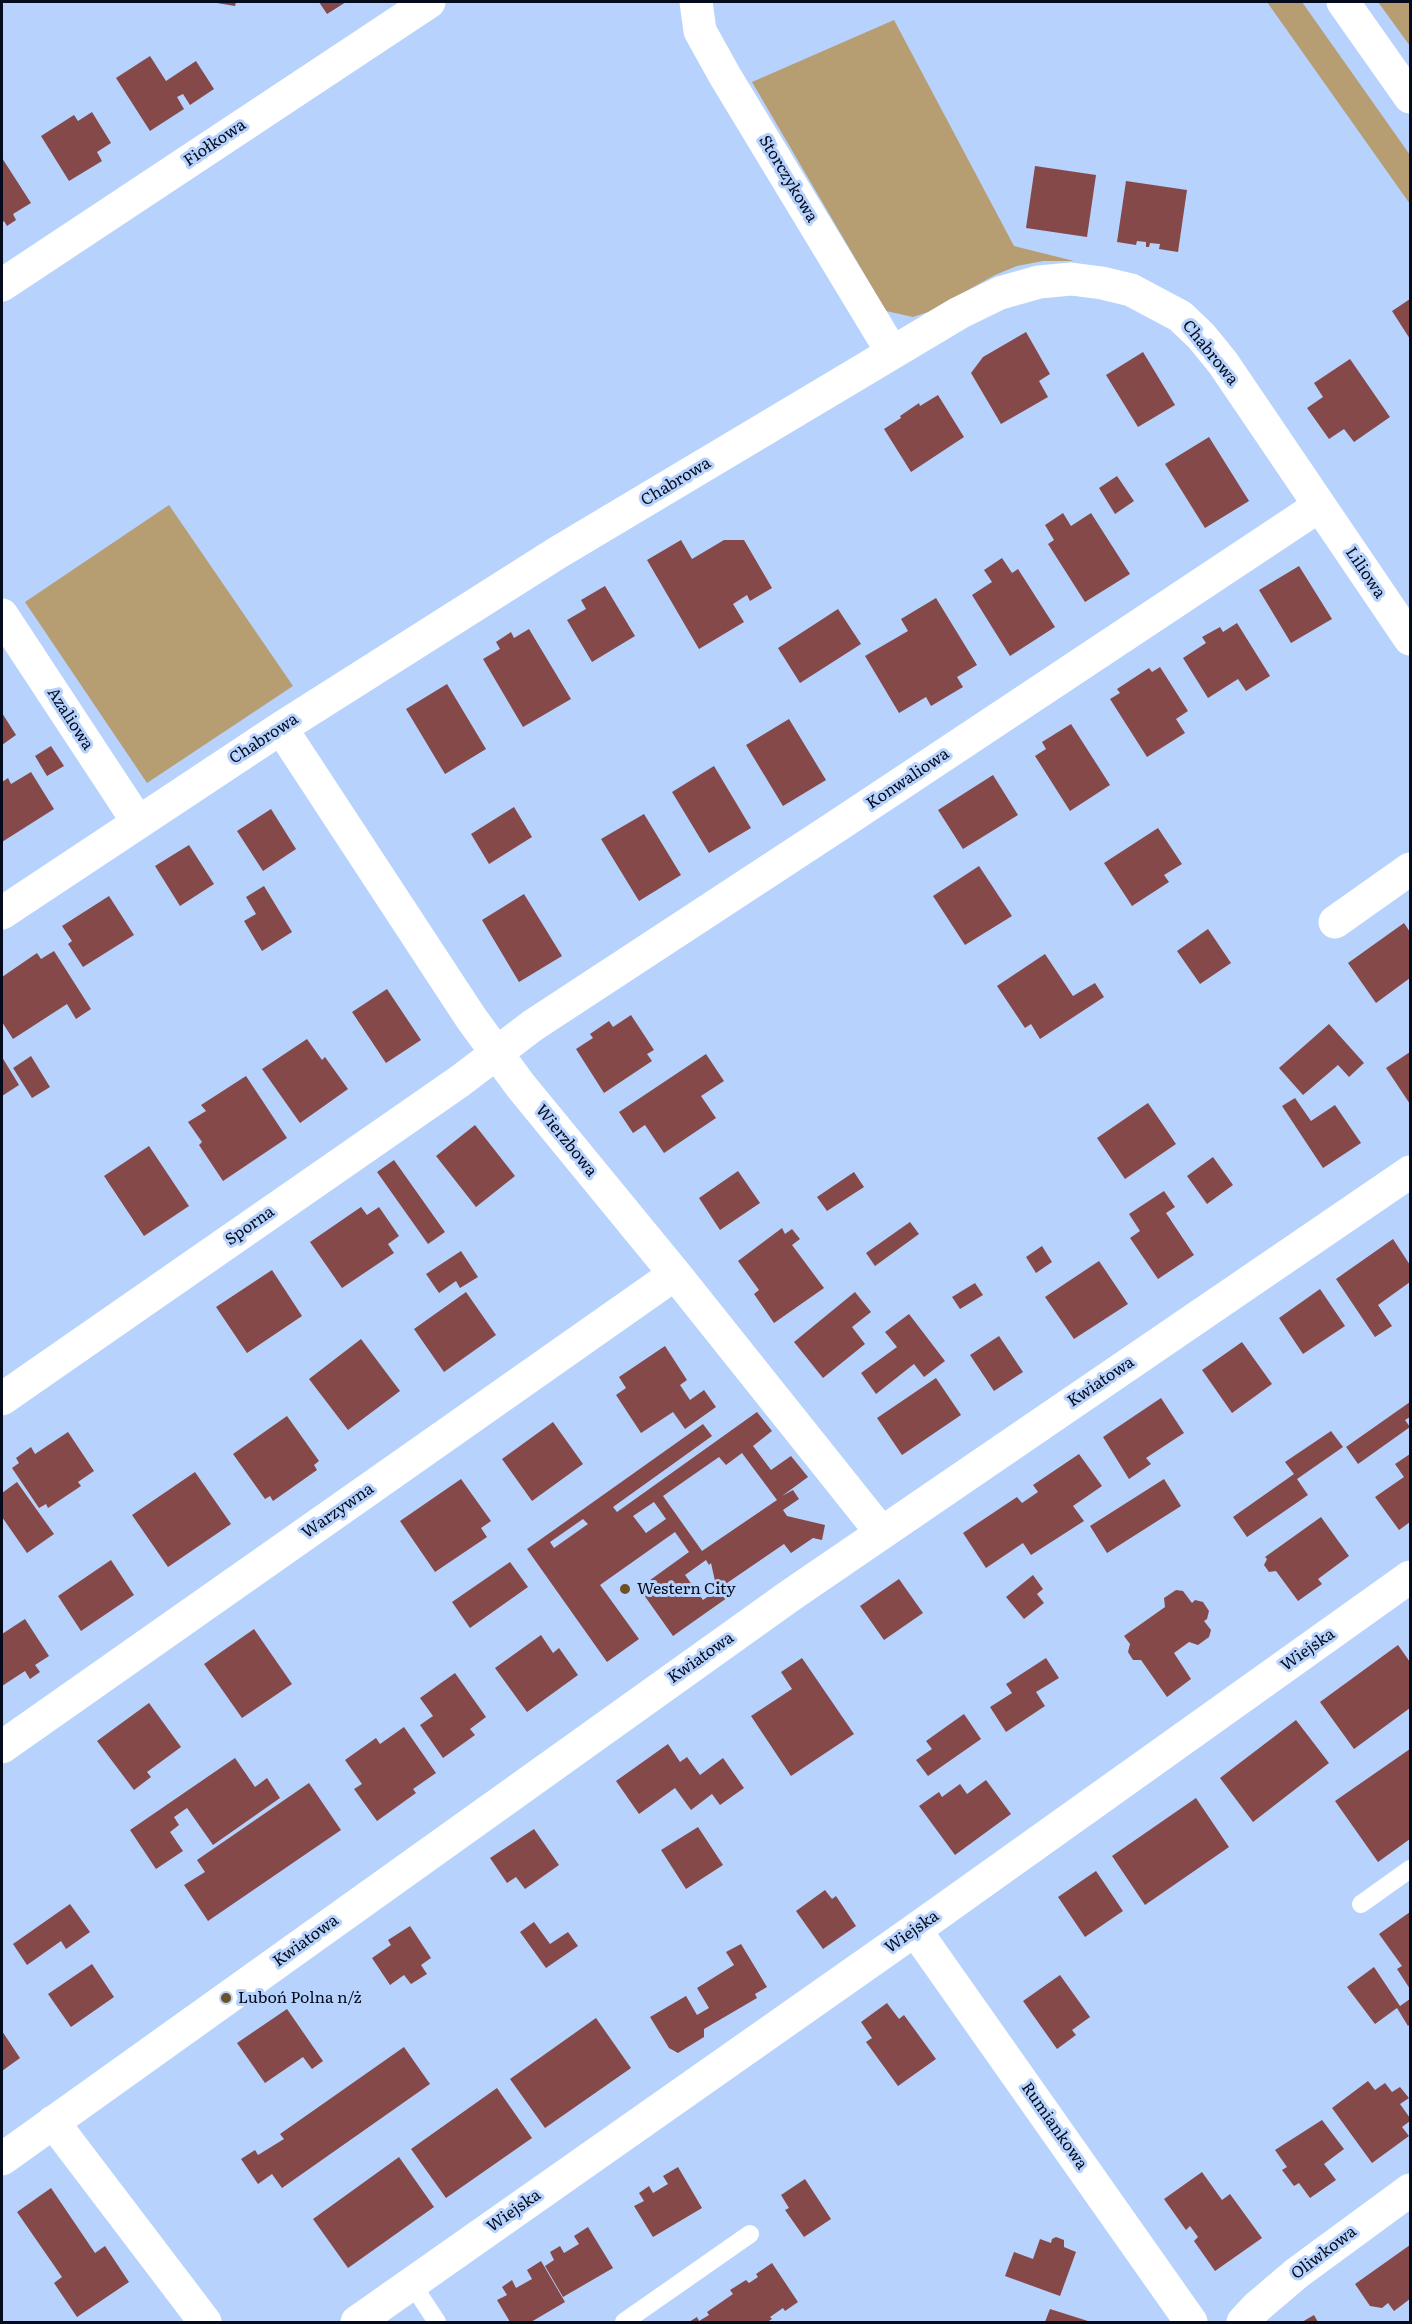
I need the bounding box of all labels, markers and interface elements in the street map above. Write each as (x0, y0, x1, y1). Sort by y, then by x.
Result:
street label: Fiołkowa (180, 115, 250, 171)
street label: Storczykowa (755, 132, 821, 226)
street label: Chabrowa (1178, 317, 1242, 389)
street label: Chabrowa (638, 454, 714, 510)
street label: Liliowa (1341, 544, 1389, 602)
street label: Azaliowa (43, 684, 97, 754)
street label: Chabrowa (226, 710, 302, 768)
street label: Konwaliowa (863, 744, 953, 814)
street label: Wierzbowa (531, 1101, 601, 1181)
street label: Sporna (222, 1202, 278, 1250)
street label: Kwiatowa (1064, 1353, 1138, 1411)
street label: Warzywna (298, 1479, 378, 1543)
place label: Western City (637, 1579, 736, 1599)
marker: Western City (618, 1582, 632, 1596)
street label: Wiejska (1277, 1625, 1339, 1675)
street label: Kwiatowa (664, 1628, 738, 1688)
street label: Wiejska (881, 1907, 943, 1957)
street label: Kwiatowa (270, 1911, 342, 1971)
place label: Luboń Polna n/ż (238, 1988, 361, 2008)
marker: Luboń Polna n/ż (219, 1991, 233, 2005)
street label: Rumiankowa (1017, 2079, 1091, 2173)
street label: Wiejska (483, 2186, 545, 2236)
street label: Oliwkowa (1288, 2222, 1360, 2284)

